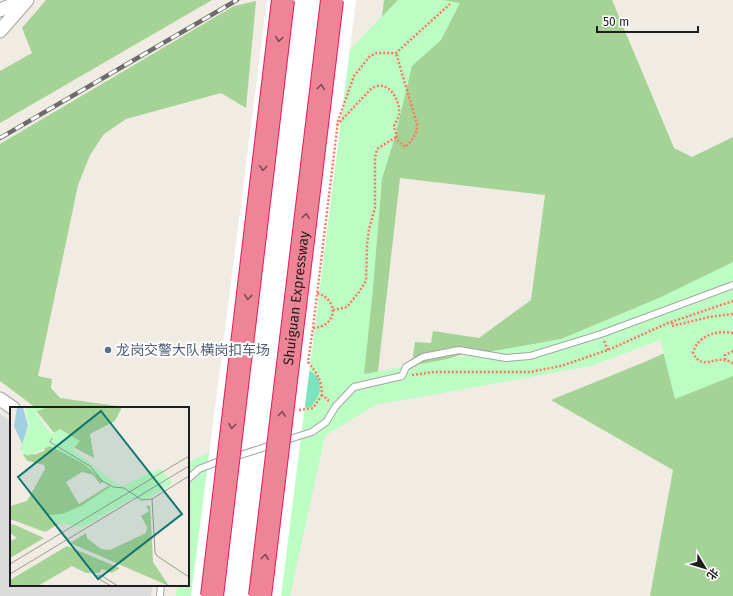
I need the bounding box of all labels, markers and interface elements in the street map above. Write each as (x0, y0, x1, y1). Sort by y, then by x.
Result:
scale bar (597, 8, 698, 34)
text: 50 m (603, 15, 629, 29)
one-way arrow (275, 36, 284, 42)
one-way arrow (317, 84, 326, 90)
one-way arrow (259, 165, 268, 171)
one-way arrow (301, 213, 310, 219)
street label: Shuiguan Expressway (280, 230, 313, 366)
one-way arrow (244, 294, 253, 300)
place label: 龙岗交警大队横岗扣车场 (116, 342, 270, 359)
marker: 龙岗交警大队横岗扣车场 (103, 345, 113, 355)
inset map (10, 407, 189, 586)
one-way arrow (277, 411, 286, 417)
one-way arrow (228, 423, 237, 429)
north arrow (685, 548, 725, 588)
one-way arrow (260, 554, 269, 560)
text: 北 (704, 566, 721, 582)

